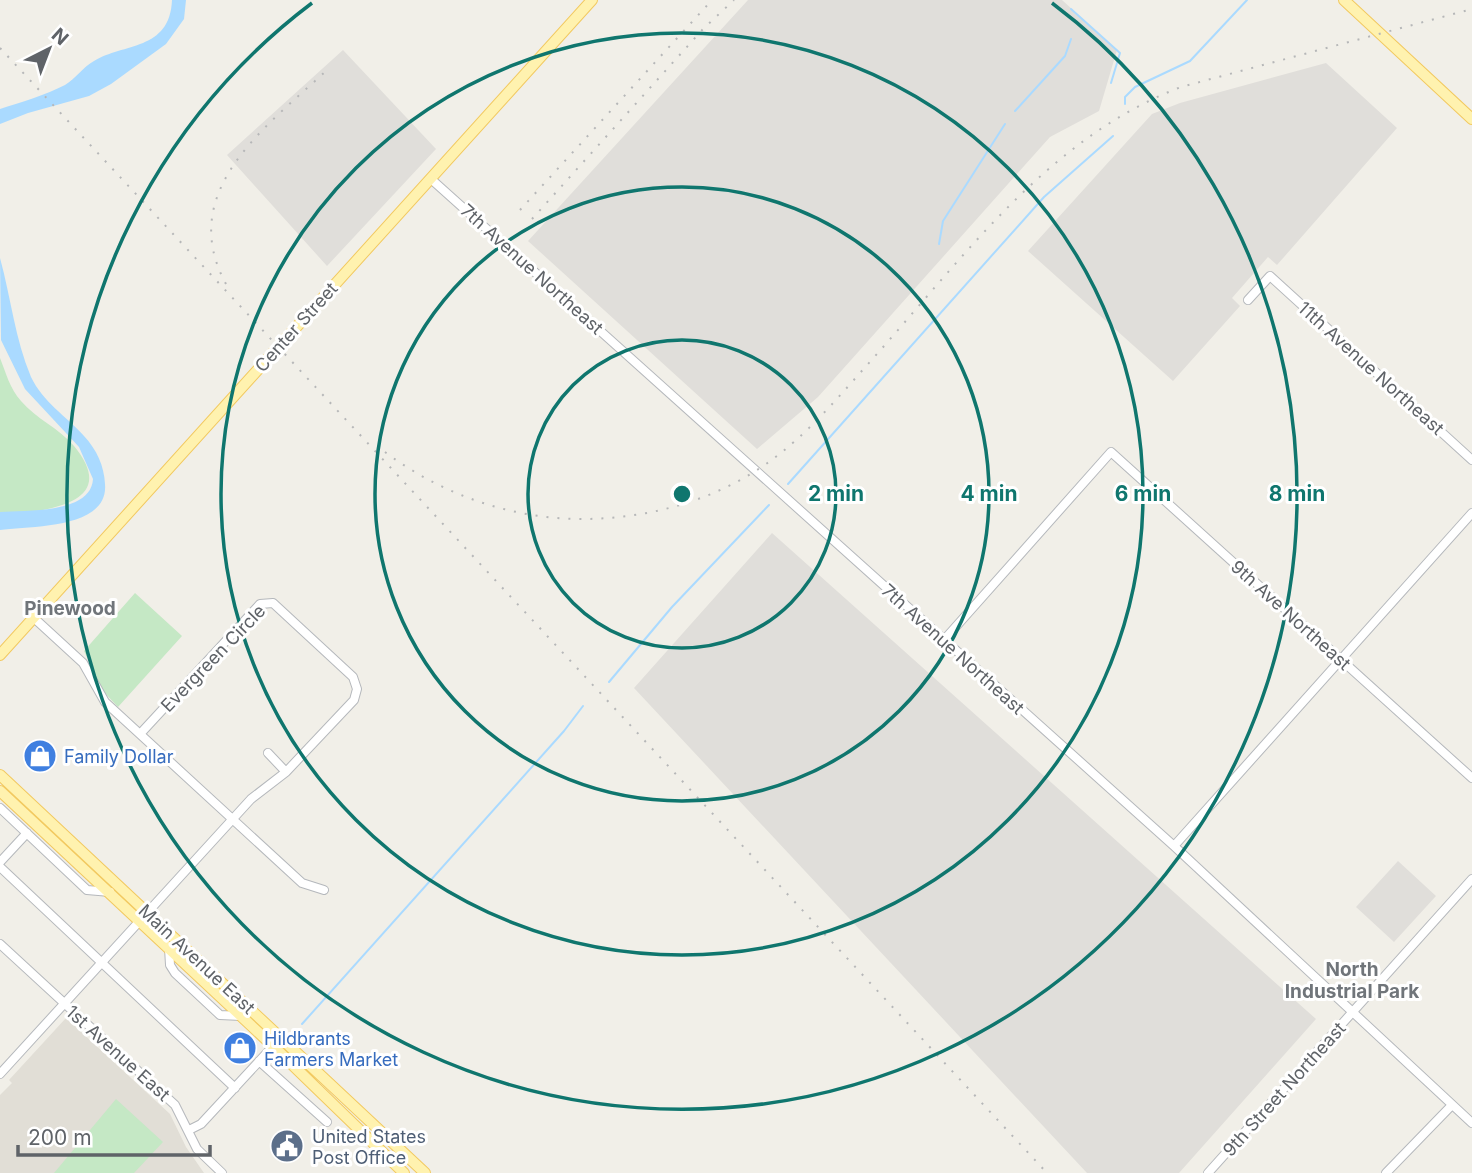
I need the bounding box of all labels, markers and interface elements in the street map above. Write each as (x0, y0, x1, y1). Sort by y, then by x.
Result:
north arrow (14, 14, 84, 84)
text: N (47, 23, 73, 50)
street label: 7th Avenue Northeast (457, 200, 608, 338)
street label: Center Street (250, 278, 342, 376)
street label: 11th Avenue Northeast (1294, 297, 1448, 439)
text: 2 min (808, 481, 864, 506)
text: 4 min (960, 481, 1018, 506)
text: 6 min (1115, 481, 1171, 506)
text: 8 min (1269, 481, 1325, 506)
centre of rings (670, 482, 694, 506)
street label: 9th Ave Northeast (1227, 556, 1355, 674)
street label: 7th Avenue Northeast (878, 580, 1029, 718)
district label: Pinewood (24, 597, 116, 620)
street label: Evergreen Circle (157, 600, 269, 716)
shop icon: Family Dollar (21, 737, 59, 775)
place label: Family Dollar (64, 746, 174, 767)
street label: Main Avenue East (135, 900, 259, 1018)
district label: North Industrial Park (1285, 958, 1419, 1003)
street label: 1st Avenue East (62, 1001, 174, 1105)
street label: 9th Street Northeast (1218, 1018, 1350, 1160)
place label: Hildbrants Farmers Market (264, 1028, 398, 1070)
shop icon: Hildbrants Farmers Market (221, 1029, 259, 1067)
scale bar (18, 1114, 210, 1158)
text: 200 m (28, 1125, 92, 1150)
place label: United States Post Office (312, 1126, 426, 1168)
public building icon: United States Post Office (268, 1127, 306, 1165)

